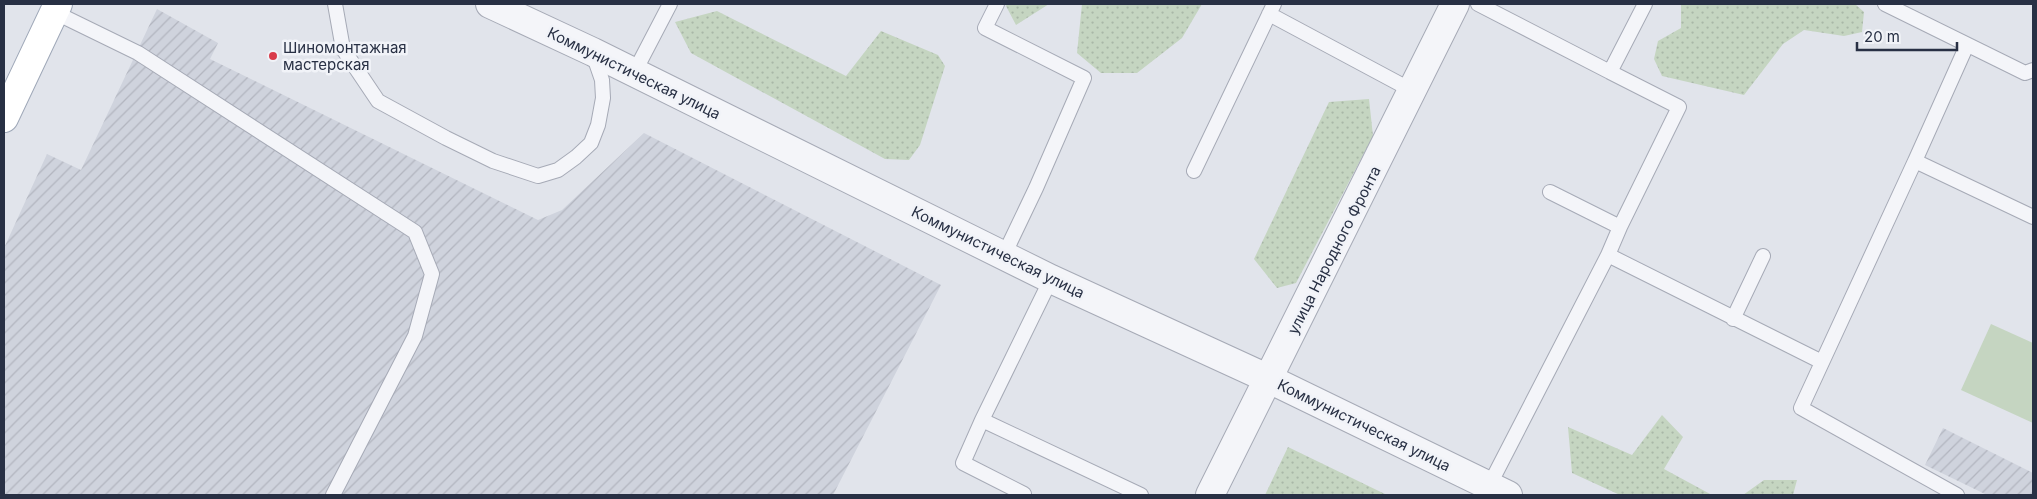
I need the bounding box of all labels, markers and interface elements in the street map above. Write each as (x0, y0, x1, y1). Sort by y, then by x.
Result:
scale bar (1857, 20, 1957, 52)
street label: Коммунистическая улица (544, 23, 724, 123)
text: 20 m (1864, 27, 1900, 46)
place label: Шиномонтажная мастерская (283, 38, 407, 74)
marker: Шиномонтажная мастерская (267, 50, 279, 62)
street label: улица Народного Фронта (1283, 163, 1385, 337)
street label: Коммунистическая улица (908, 202, 1088, 302)
street label: Коммунистическая улица (1274, 375, 1454, 475)

